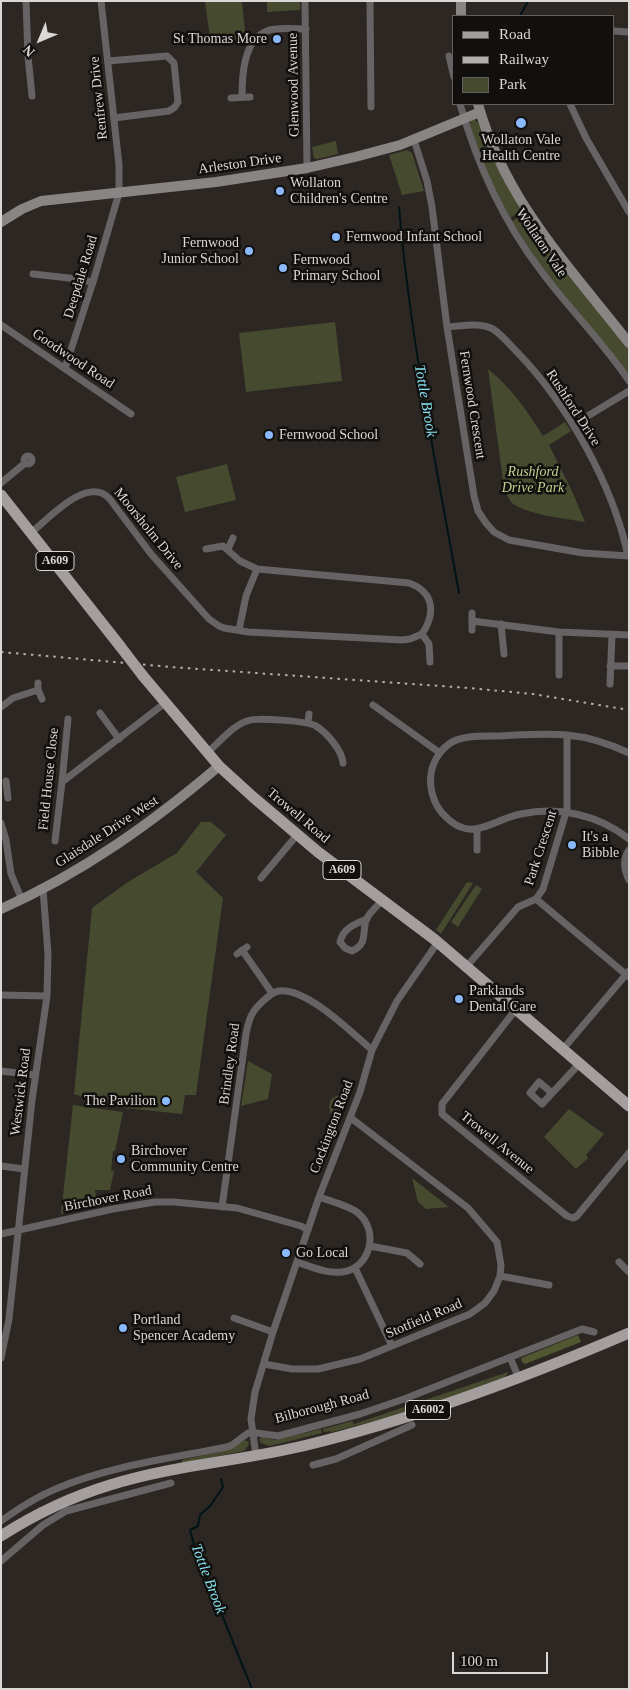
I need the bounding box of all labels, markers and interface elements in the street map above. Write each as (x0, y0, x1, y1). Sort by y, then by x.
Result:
north arrow (15, 15, 65, 65)
legend (452, 15, 615, 105)
text: Road (499, 26, 531, 42)
place label: St Thomas More (173, 31, 267, 47)
marker: St Thomas More (271, 33, 283, 45)
street label: Glenwood Avenue (285, 33, 303, 137)
text: N (20, 42, 38, 60)
text: Railway (499, 51, 549, 67)
street label: Renfrew Drive (86, 56, 112, 140)
text: Park (499, 76, 527, 92)
marker: Wollaton Vale Health Centre (514, 116, 528, 130)
place label: Wollaton Vale Health Centre (481, 132, 561, 164)
street label: Arleston Drive (197, 150, 283, 178)
place label: Wollaton Children's Centre (290, 175, 388, 208)
marker: Wollaton Children's Centre (274, 185, 286, 197)
street label: Wollaton Vale (512, 205, 570, 281)
place label: Fernwood Infant School (346, 229, 482, 245)
marker: Fernwood Infant School (330, 231, 342, 243)
street label: Deepdale Road (60, 233, 102, 321)
place label: Fernwood Junior School (162, 235, 239, 268)
marker: Fernwood Junior School (243, 245, 255, 257)
place label: Fernwood Primary School (293, 252, 380, 284)
marker: Fernwood Primary School (277, 262, 289, 274)
street label: Goodwood Road (29, 325, 117, 393)
street label: Fernwood Crescent (455, 350, 489, 460)
water label: Tottle Brook (410, 363, 440, 439)
street label: Rushford Drive (542, 367, 604, 449)
place label: Fernwood School (279, 427, 378, 443)
marker: Fernwood School (263, 429, 275, 441)
park label: Rushford Drive Park (502, 464, 564, 497)
street label: Moorsholm Drive (110, 485, 186, 573)
road number: A609 (36, 552, 74, 570)
street label: Field House Close (35, 727, 63, 831)
street label: Trowell Road (263, 785, 333, 847)
street label: Glaisdale Drive West (52, 792, 162, 872)
street label: Park Crescent (521, 808, 561, 888)
place label: It's a Bibble (582, 829, 619, 862)
marker: It's a Bibble (566, 839, 578, 851)
road number: A609 (323, 860, 361, 880)
place label: Parklands Dental Care (469, 983, 536, 1016)
marker: Parklands Dental Care (453, 993, 465, 1005)
street label: Brindley Road (216, 1022, 244, 1106)
street label: Westwick Road (7, 1047, 35, 1137)
street label: Cockington Road (307, 1078, 357, 1176)
place label: The Pavilion (84, 1093, 156, 1109)
marker: The Pavilion (160, 1095, 172, 1107)
street label: Trowell Avenue (457, 1108, 537, 1178)
place label: Birchover Community Centre (131, 1143, 239, 1176)
marker: Birchover Community Centre (115, 1153, 127, 1165)
street label: Birchover Road (63, 1182, 153, 1216)
place label: Go Local (296, 1245, 348, 1261)
marker: Go Local (280, 1247, 292, 1259)
street label: Stotfield Road (383, 1295, 465, 1343)
place label: Portland Spencer Academy (133, 1312, 235, 1344)
marker: Portland Spencer Academy (117, 1322, 129, 1334)
street label: Bilborough Road (273, 1386, 371, 1428)
road number: A6002 (406, 1400, 450, 1420)
water label: Tottle Brook (186, 1541, 230, 1617)
scale bar (455, 1642, 551, 1674)
text: 100 m (460, 1653, 498, 1669)

